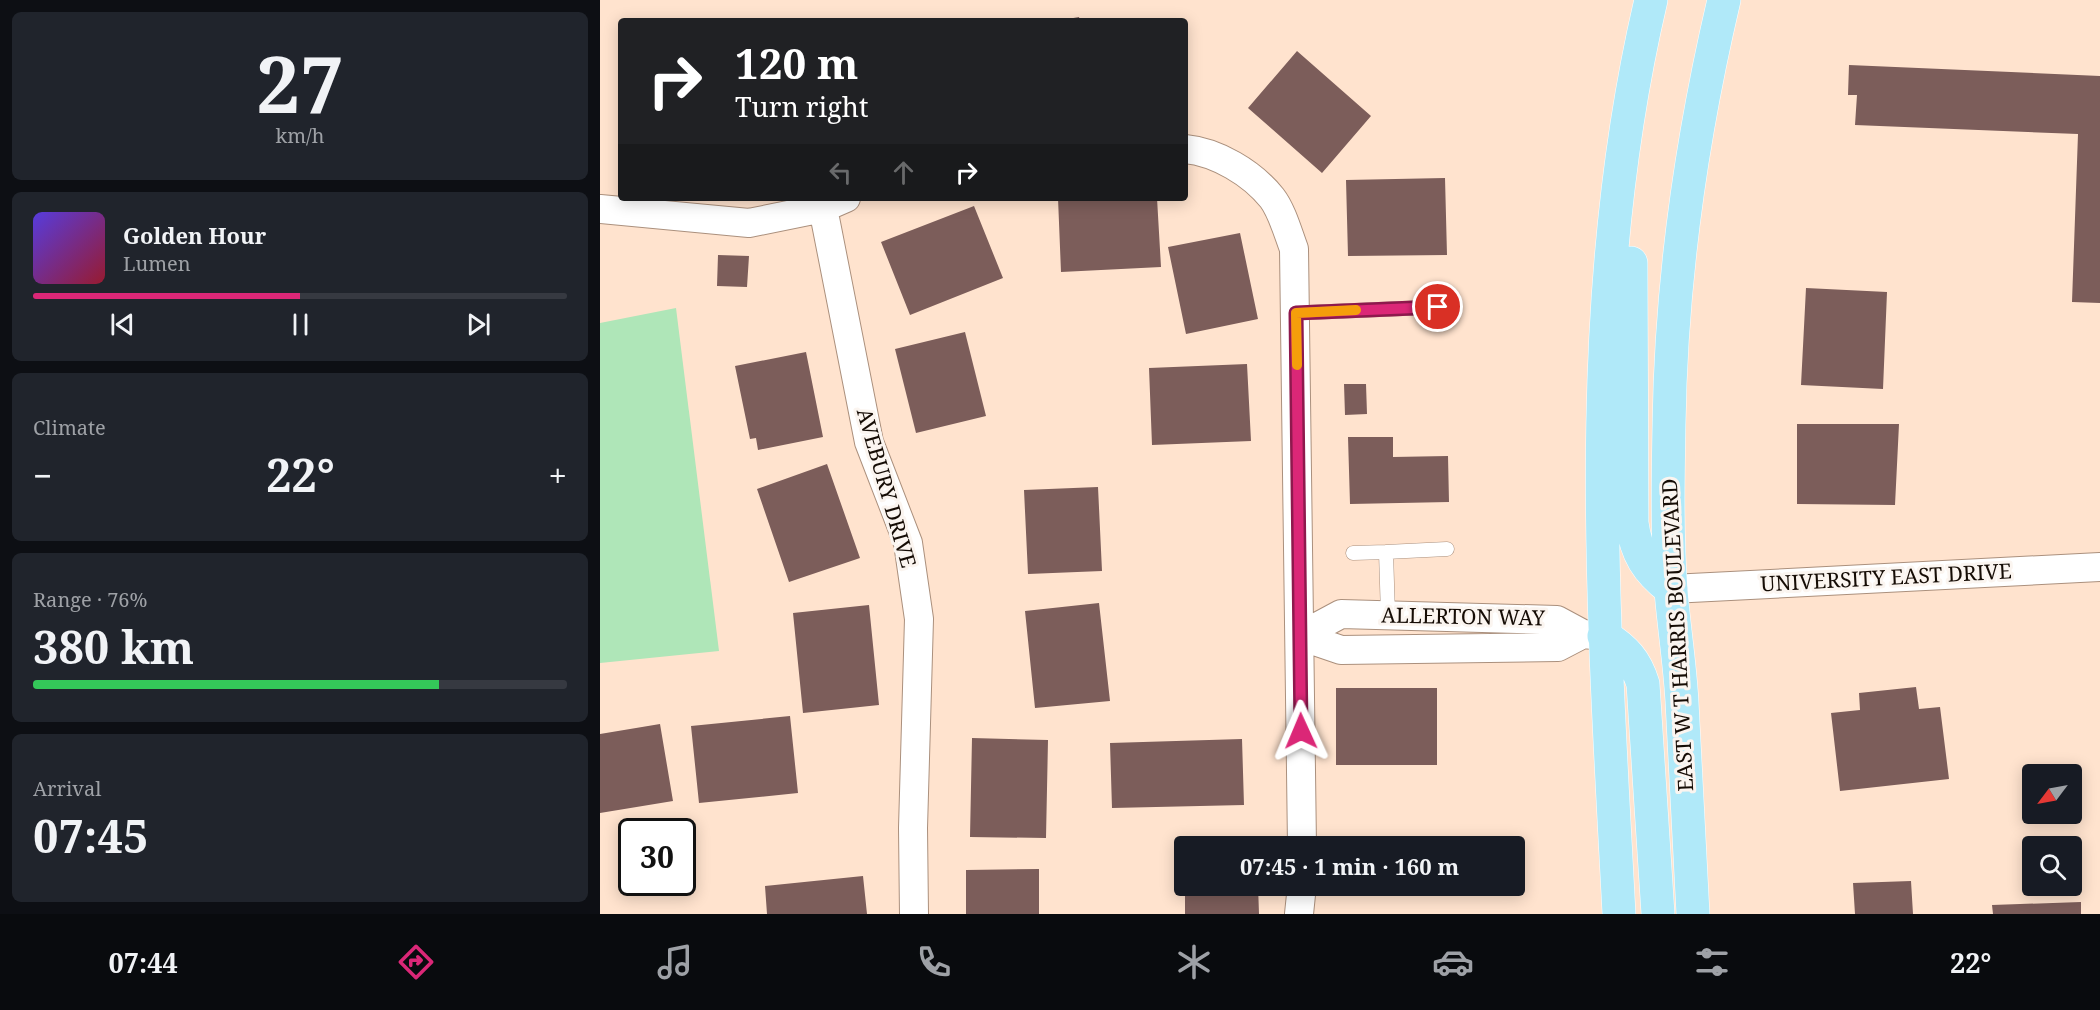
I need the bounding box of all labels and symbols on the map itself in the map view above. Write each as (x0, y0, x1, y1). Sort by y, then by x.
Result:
pin (1412, 281, 1463, 332)
street label: AVEBURY DRIVE (851, 405, 923, 571)
street label: EAST W T HARRIS BOULEVARD (1655, 478, 1699, 792)
street label: UNIVERSITY EAST DRIVE (1760, 556, 2012, 598)
street label: ALLERTON WAY (1381, 601, 1546, 631)
position arrow (1269, 699, 1333, 763)
north arrow (2022, 764, 2082, 824)
speed limit sign: 30 (618, 818, 696, 896)

